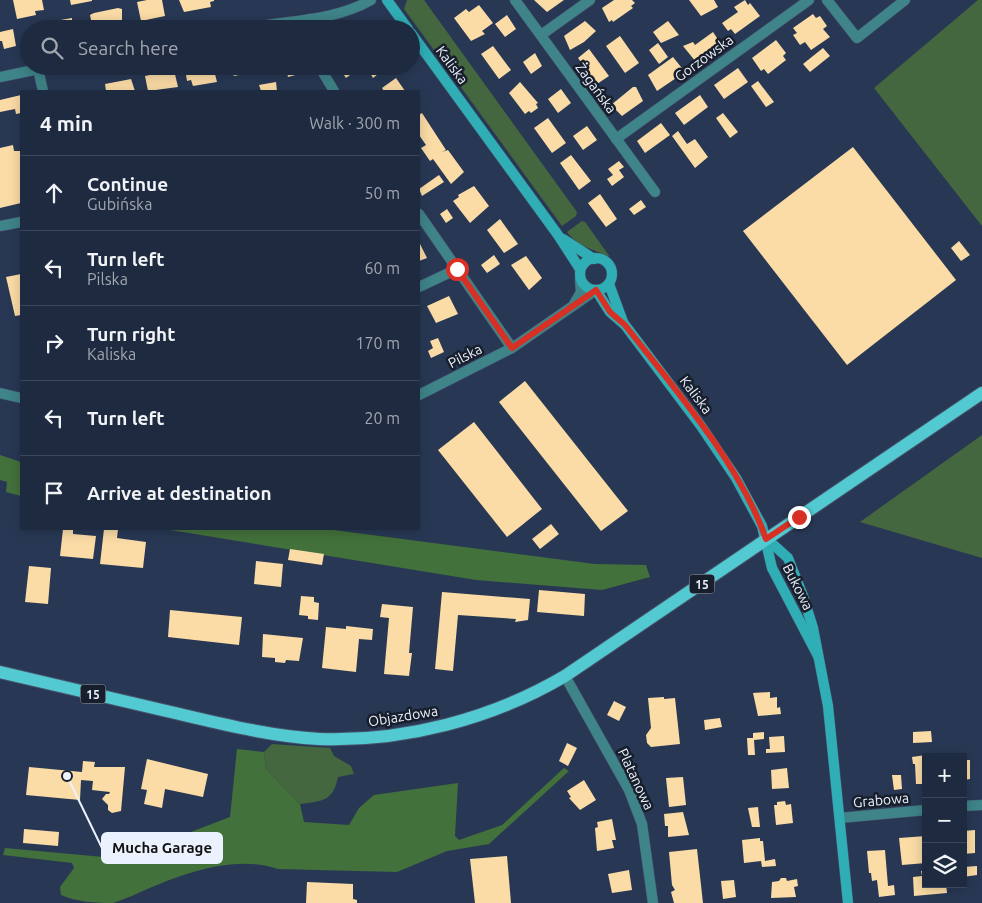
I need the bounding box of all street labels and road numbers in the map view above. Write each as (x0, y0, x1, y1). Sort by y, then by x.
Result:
street label: Gorzowska (672, 31, 736, 85)
street label: Kaliska (433, 43, 471, 87)
street label: Żagańska (572, 60, 620, 116)
street label: Pilska (445, 341, 485, 371)
street label: Kaliska (677, 373, 715, 417)
street label: Bukowa (780, 561, 816, 613)
road number: 15 (690, 574, 714, 594)
road number: 15 (80, 684, 106, 704)
street label: Objazdowa (367, 703, 439, 729)
street label: Platanowa (615, 746, 657, 812)
street label: Grabowa (852, 790, 910, 810)

